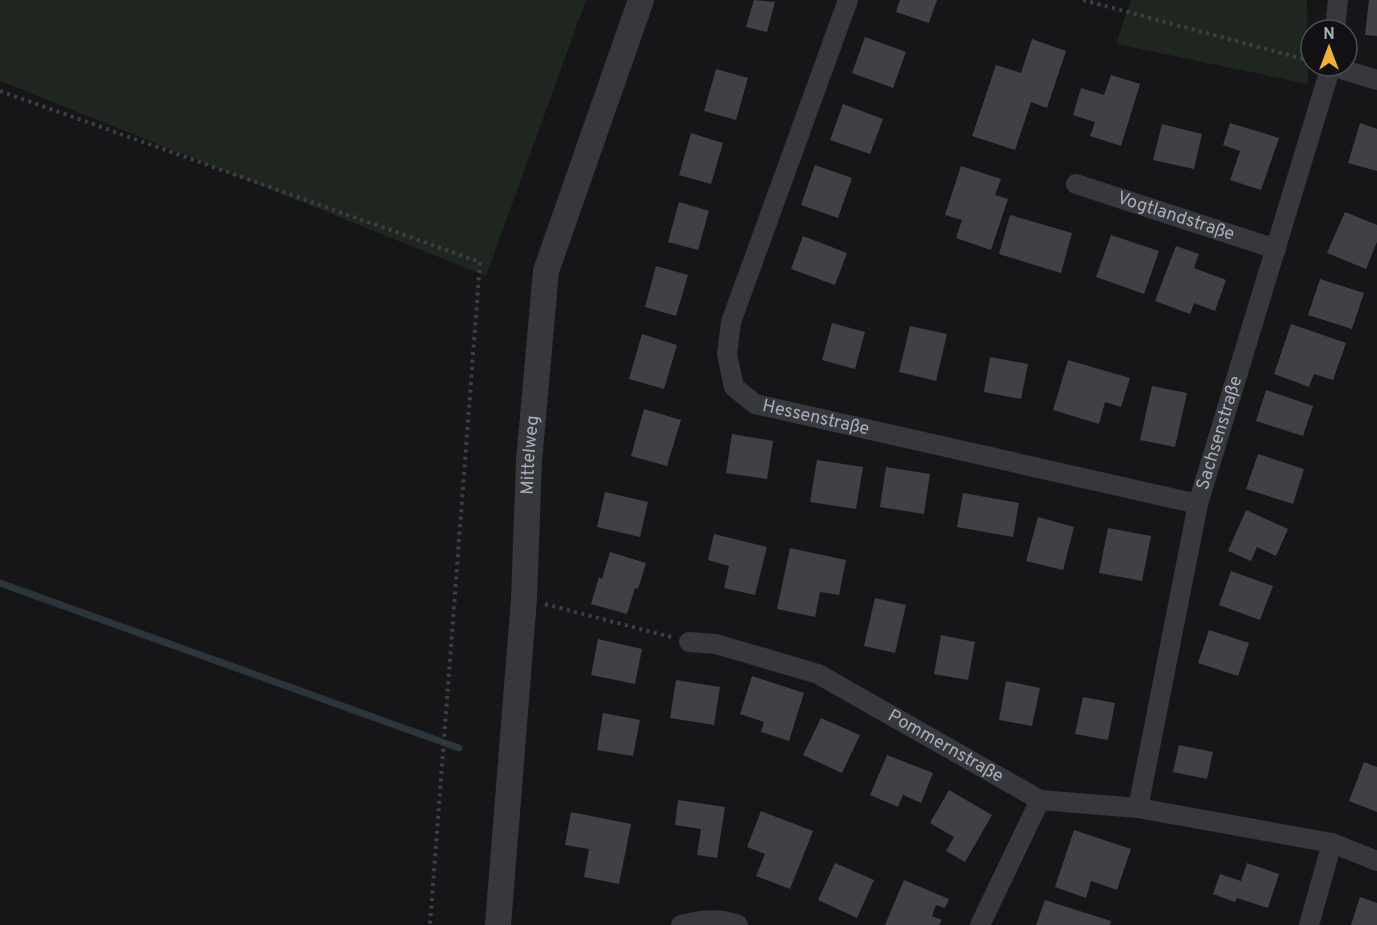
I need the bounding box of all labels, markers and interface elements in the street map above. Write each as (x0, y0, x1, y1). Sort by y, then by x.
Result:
north arrow (1299, 18, 1359, 78)
text: N (1323, 25, 1335, 45)
street label: Vogtlandstraße (1114, 187, 1237, 246)
street label: Sachsenstraße (1191, 373, 1248, 493)
street label: Hessenstraße (760, 395, 872, 441)
street label: Mittelweg (516, 415, 545, 495)
street label: Pommernstraße (884, 704, 1007, 788)

